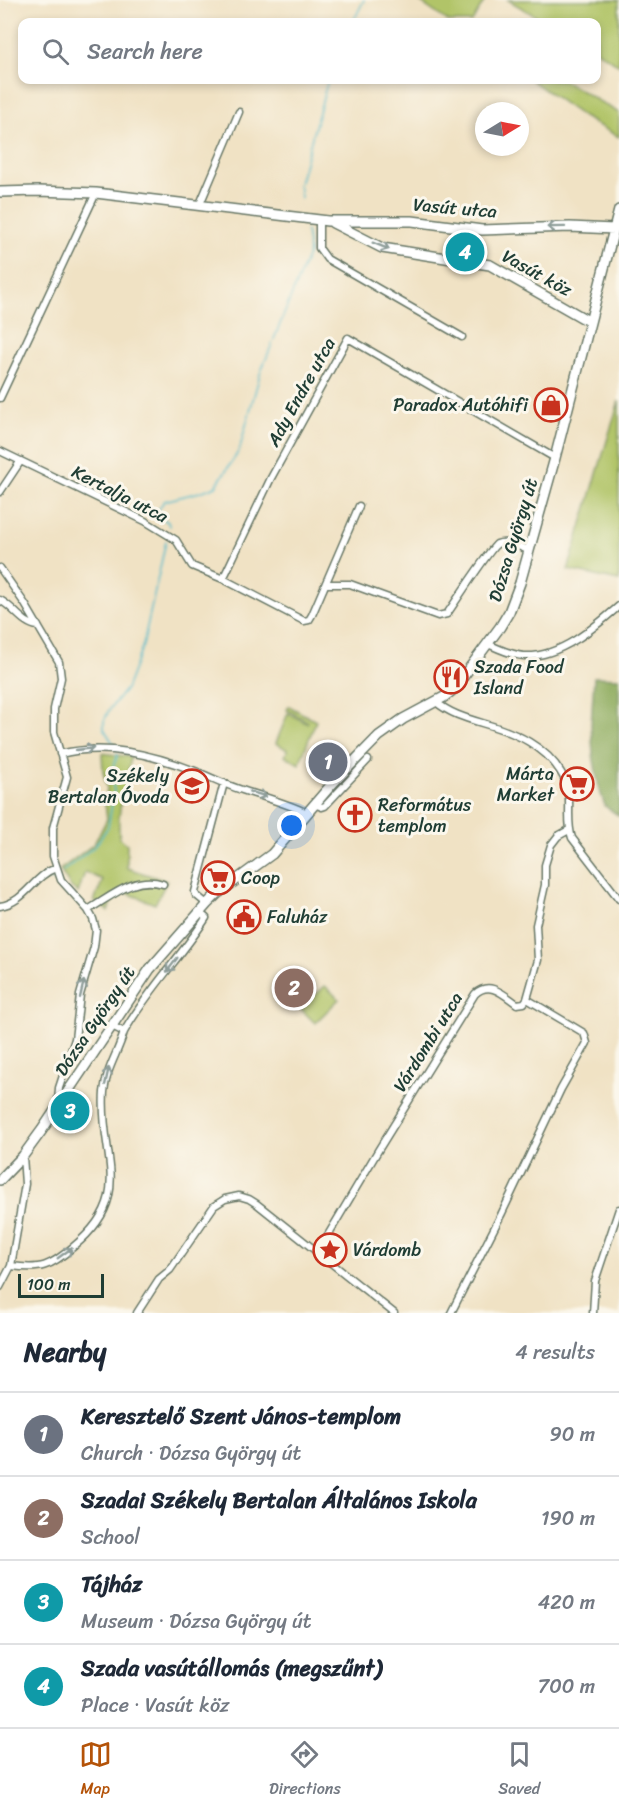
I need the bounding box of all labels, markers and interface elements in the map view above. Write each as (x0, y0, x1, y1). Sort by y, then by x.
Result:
search box (18, 18, 601, 84)
text: Search here (87, 32, 203, 71)
icon: search (39, 35, 72, 68)
north arrow (475, 102, 529, 156)
street label: Vasút utca (412, 188, 498, 228)
one-way arrow (546, 222, 566, 233)
pin: 4 (446, 230, 484, 274)
one-way arrow (371, 241, 390, 252)
street label: Vasút köz (496, 241, 578, 306)
street label: Ady Endre utca (257, 331, 344, 453)
shop icon: Paradox Autóhifi (533, 387, 569, 423)
place label: Paradox Autóhifi (393, 389, 529, 421)
street label: Kertalja utca (66, 456, 175, 532)
street label: Dózsa György út (479, 474, 547, 606)
place label: Szada Food Island (473, 651, 565, 704)
restaurant icon: Szada Food Island (433, 659, 469, 695)
pin: 1 (308, 740, 348, 784)
one-way arrow (75, 743, 95, 754)
place label: Márta Market (497, 758, 555, 811)
place label: Székely Bertalan Óvoda (48, 760, 170, 813)
supermarket icon: Márta Market (559, 766, 595, 802)
school or university icon: Székely Bertalan Óvoda (174, 768, 210, 804)
one-way arrow (248, 789, 267, 801)
place label: Református templom (378, 789, 472, 842)
church icon: Református templom (337, 797, 373, 833)
your location (277, 811, 306, 840)
supermarket icon: Coop (200, 860, 236, 896)
place label: Coop (241, 862, 281, 894)
public building icon: Faluház (226, 899, 262, 935)
place label: Faluház (267, 901, 328, 933)
one-way arrow (166, 957, 178, 973)
street label: Dózsa György út (46, 959, 144, 1083)
pin: 2 (274, 966, 314, 1010)
one-way arrow (77, 979, 88, 999)
street label: Várdombi utca (384, 985, 472, 1099)
one-way arrow (102, 1067, 113, 1087)
pin: 3 (50, 1088, 90, 1134)
place icon: Várdomb (312, 1232, 348, 1268)
place label: Várdomb (353, 1234, 421, 1266)
one-way arrow (57, 1247, 73, 1259)
text: 100 m (27, 1270, 71, 1299)
scale bar (18, 1271, 104, 1298)
text: Nearby (24, 1329, 106, 1375)
text: 4 results (515, 1335, 595, 1370)
text: Keresztelő Szent János-templom (81, 1397, 401, 1436)
text: 1 (39, 1417, 48, 1452)
text: 90 m (550, 1417, 595, 1452)
text: Church · Dózsa György út (81, 1436, 301, 1471)
text: Szadai Székely Bertalan Általános Iskola (81, 1481, 477, 1520)
text: 2 (38, 1501, 49, 1536)
text: 190 m (541, 1501, 595, 1536)
text: School (81, 1520, 140, 1555)
text: Tájház (81, 1565, 142, 1604)
text: 3 (38, 1585, 49, 1620)
text: 420 m (538, 1585, 595, 1620)
text: Museum · Dózsa György út (81, 1604, 311, 1639)
text: Szada vasútállomás (megszűnt) (81, 1649, 382, 1688)
text: 4 (37, 1669, 50, 1704)
text: 700 m (538, 1669, 595, 1704)
text: Place · Vasút köz (81, 1688, 230, 1723)
tab: Map (79, 1738, 112, 1803)
tab: Directions (269, 1738, 341, 1803)
tab: Saved (498, 1738, 540, 1803)

